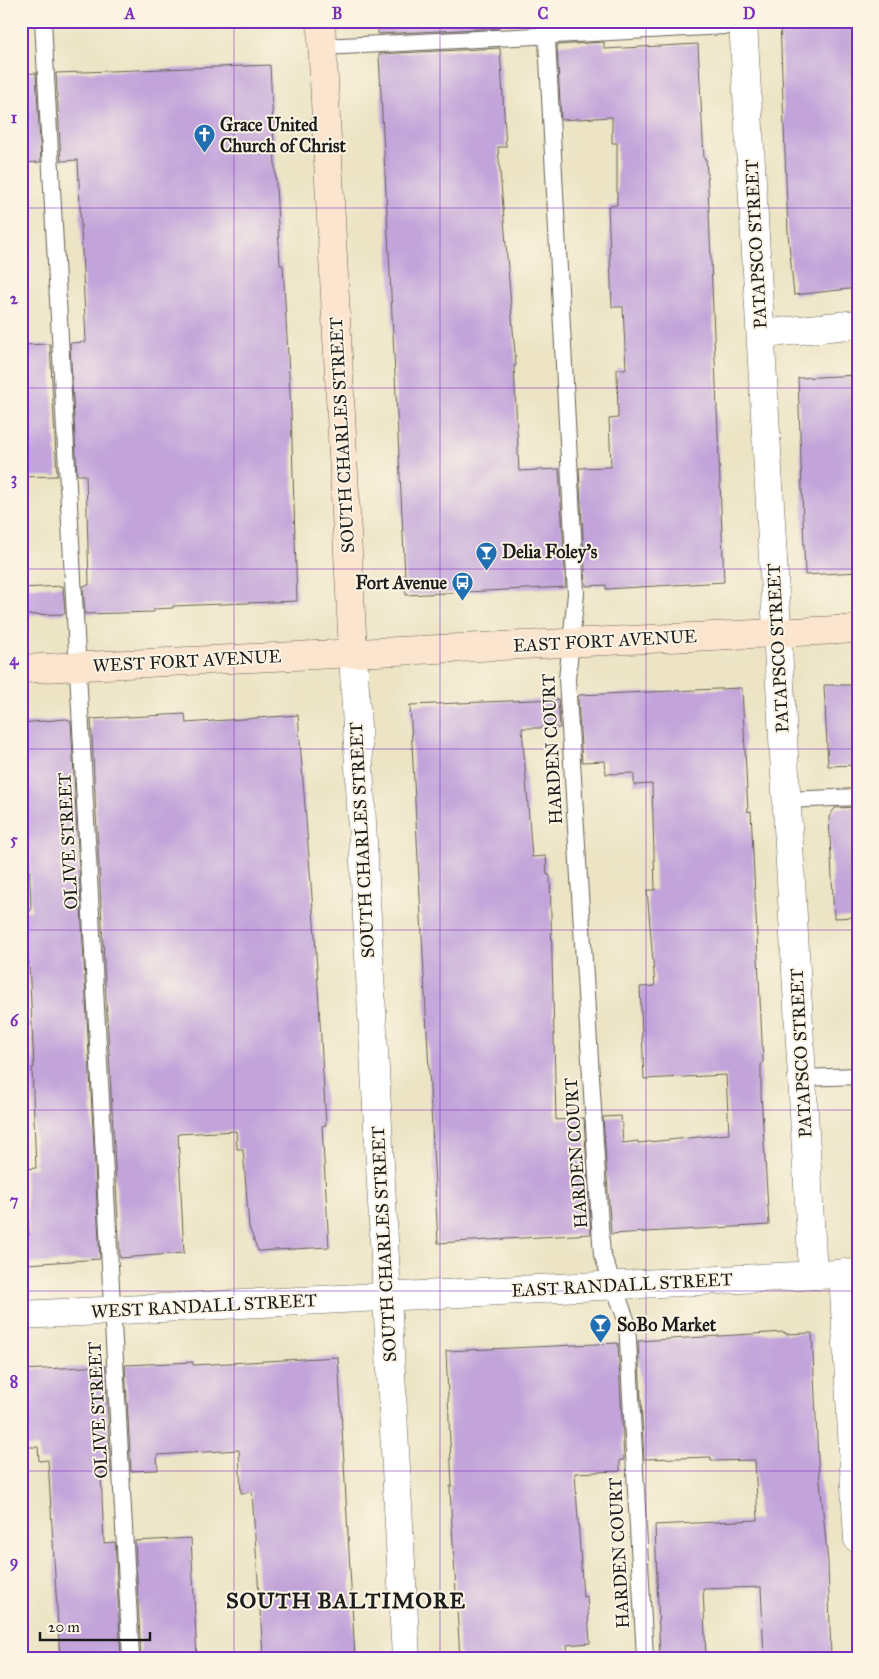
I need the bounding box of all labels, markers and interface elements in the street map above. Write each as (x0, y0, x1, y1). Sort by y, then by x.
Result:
text: A (124, 4, 136, 23)
text: B (332, 4, 342, 23)
text: C (538, 4, 549, 23)
text: D (743, 4, 756, 23)
text: 1 (11, 108, 18, 127)
place label: Grace United Church of Christ (220, 114, 347, 157)
church icon: Grace United Church of Christ (192, 123, 216, 154)
street label: PATAPSCO STREET (741, 159, 771, 329)
text: 2 (10, 289, 19, 308)
street label: SOUTH CHARLES STREET (325, 316, 359, 554)
text: 3 (11, 469, 17, 489)
bar icon: Delia Foley's (474, 540, 498, 571)
place label: Delia Foley's (502, 541, 598, 564)
street label: PATAPSCO STREET (763, 563, 793, 733)
bus stop icon: Fort Avenue (451, 571, 475, 602)
place label: Fort Avenue (355, 572, 448, 594)
street label: EAST FORT AVENUE (513, 625, 698, 657)
street label: WEST FORT AVENUE (92, 645, 282, 677)
text: 4 (10, 650, 20, 670)
street label: HARDEN COURT (537, 673, 567, 825)
street label: SOUTH CHARLES STREET (345, 721, 379, 959)
street label: OLIVE STREET (53, 772, 83, 910)
text: 5 (10, 830, 18, 849)
street label: PATAPSCO STREET (786, 968, 816, 1138)
text: 6 (10, 1011, 19, 1030)
street label: HARDEN COURT (560, 1077, 592, 1229)
street label: SOUTH CHARLES STREET (367, 1125, 401, 1363)
text: 7 (10, 1191, 19, 1210)
street label: EAST RANDALL STREET (511, 1268, 733, 1302)
street label: WEST RANDALL STREET (90, 1289, 318, 1323)
bar icon: SoBo Market (589, 1313, 613, 1344)
place label: SoBo Market (617, 1314, 717, 1336)
street label: OLIVE STREET (83, 1341, 113, 1479)
text: 8 (10, 1372, 18, 1391)
street label: HARDEN COURT (604, 1477, 634, 1629)
text: 9 (10, 1552, 18, 1572)
district label: SOUTH BALTIMORE (226, 1587, 466, 1614)
scale bar (40, 1609, 150, 1641)
text: 20 m (48, 1618, 80, 1636)

